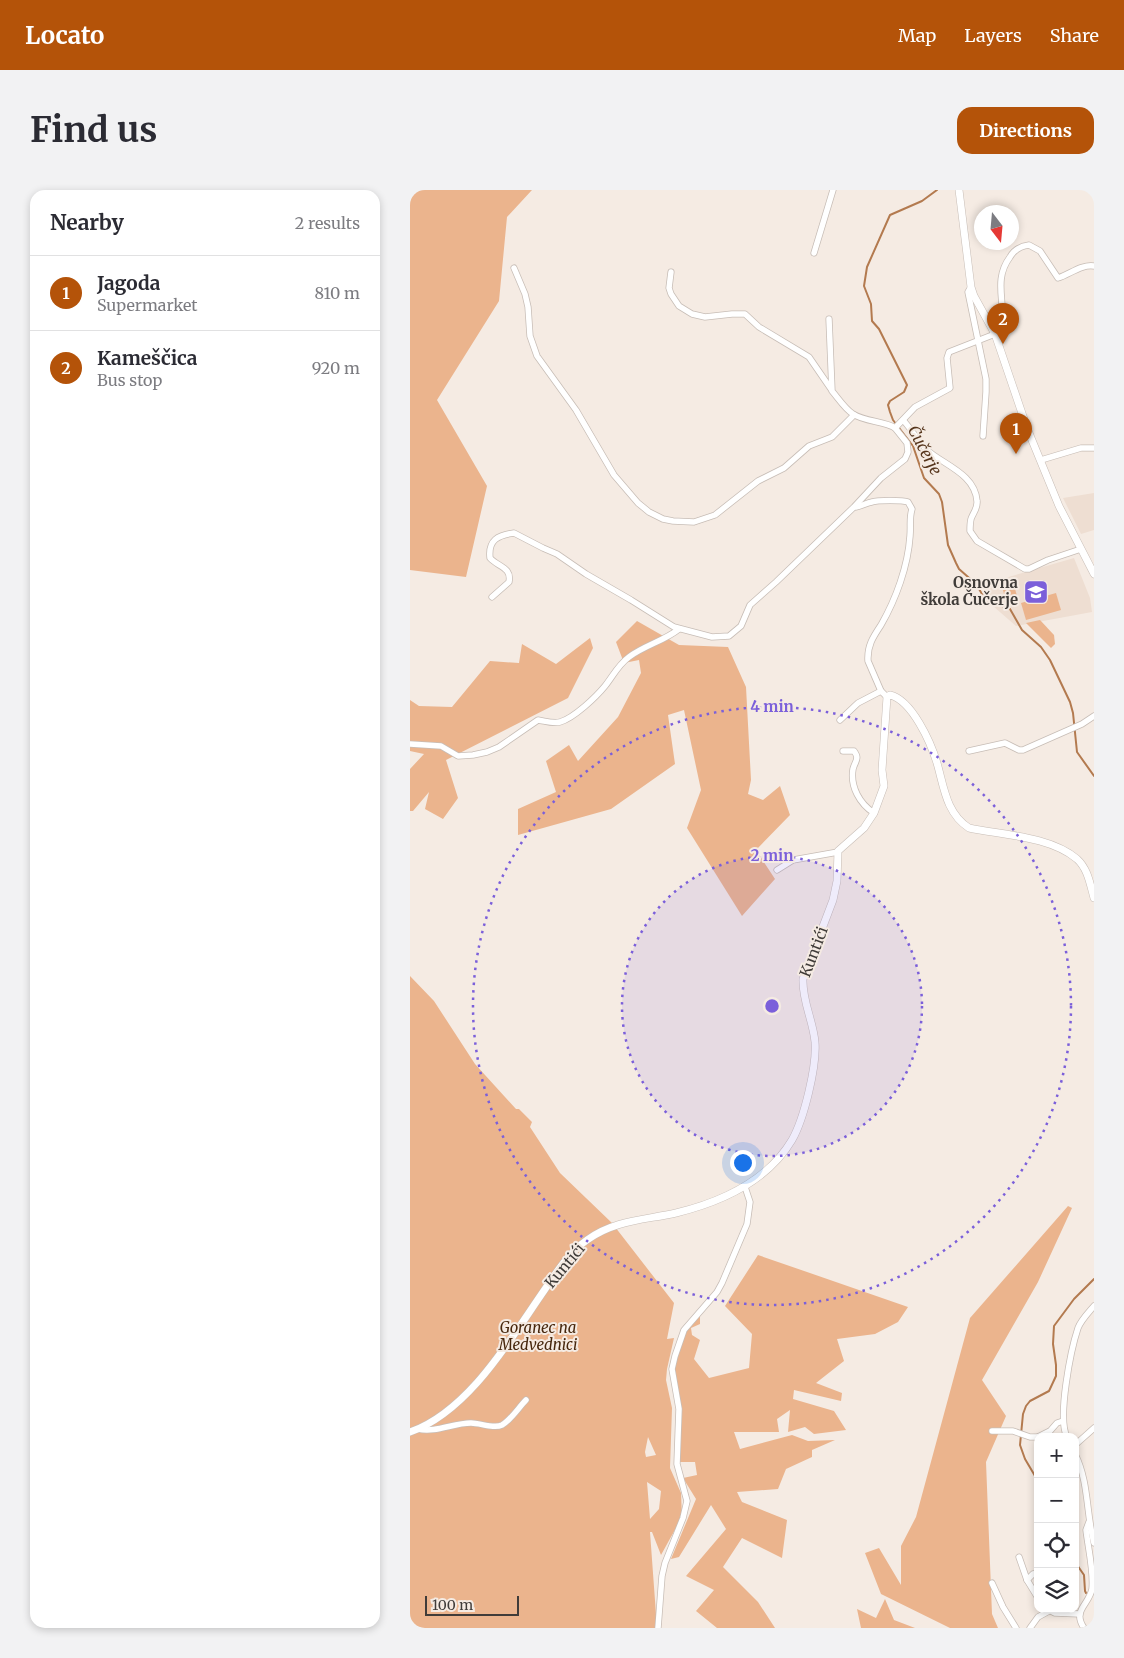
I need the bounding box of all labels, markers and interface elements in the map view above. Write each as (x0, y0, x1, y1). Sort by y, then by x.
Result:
text: Locato (25, 20, 104, 51)
text: Map (898, 24, 936, 47)
text: Layers (964, 24, 1022, 47)
text: Share (1050, 24, 1099, 47)
button: Directions (957, 107, 1094, 154)
text: Find us (30, 108, 157, 152)
north arrow (974, 205, 1019, 250)
text: Nearby (50, 209, 124, 236)
text: 2 results (295, 213, 360, 233)
text: Jagoda (97, 271, 160, 295)
text: 1 (62, 283, 70, 303)
text: 810 m (314, 283, 360, 303)
text: Supermarket (97, 295, 198, 315)
pin: 2 (987, 303, 1019, 344)
text: Kameščica (97, 346, 197, 370)
text: 2 (61, 358, 71, 378)
text: 920 m (312, 358, 360, 378)
text: Bus stop (97, 370, 162, 390)
pin: 1 (1000, 413, 1032, 454)
water label: Čučerje (904, 422, 946, 478)
place label: Osnovna škola Čučerje (920, 573, 1019, 609)
school or university icon: Osnovna škola Čučerje (1023, 579, 1049, 605)
text: 4 min (750, 697, 794, 716)
text: 2 min (751, 846, 793, 865)
street label: Kuntići (795, 924, 832, 980)
centre of rings (763, 997, 781, 1015)
your location (730, 1150, 756, 1176)
street label: Kuntići (540, 1239, 589, 1292)
park label: Goranec na Medvednici (498, 1318, 577, 1354)
map controls (1034, 1433, 1079, 1613)
button: + (1034, 1433, 1079, 1478)
button: − (1034, 1478, 1079, 1523)
button: locate (1034, 1523, 1079, 1568)
button: layers (1034, 1568, 1079, 1613)
scale bar (425, 1593, 519, 1616)
text: 100 m (432, 1596, 473, 1614)

